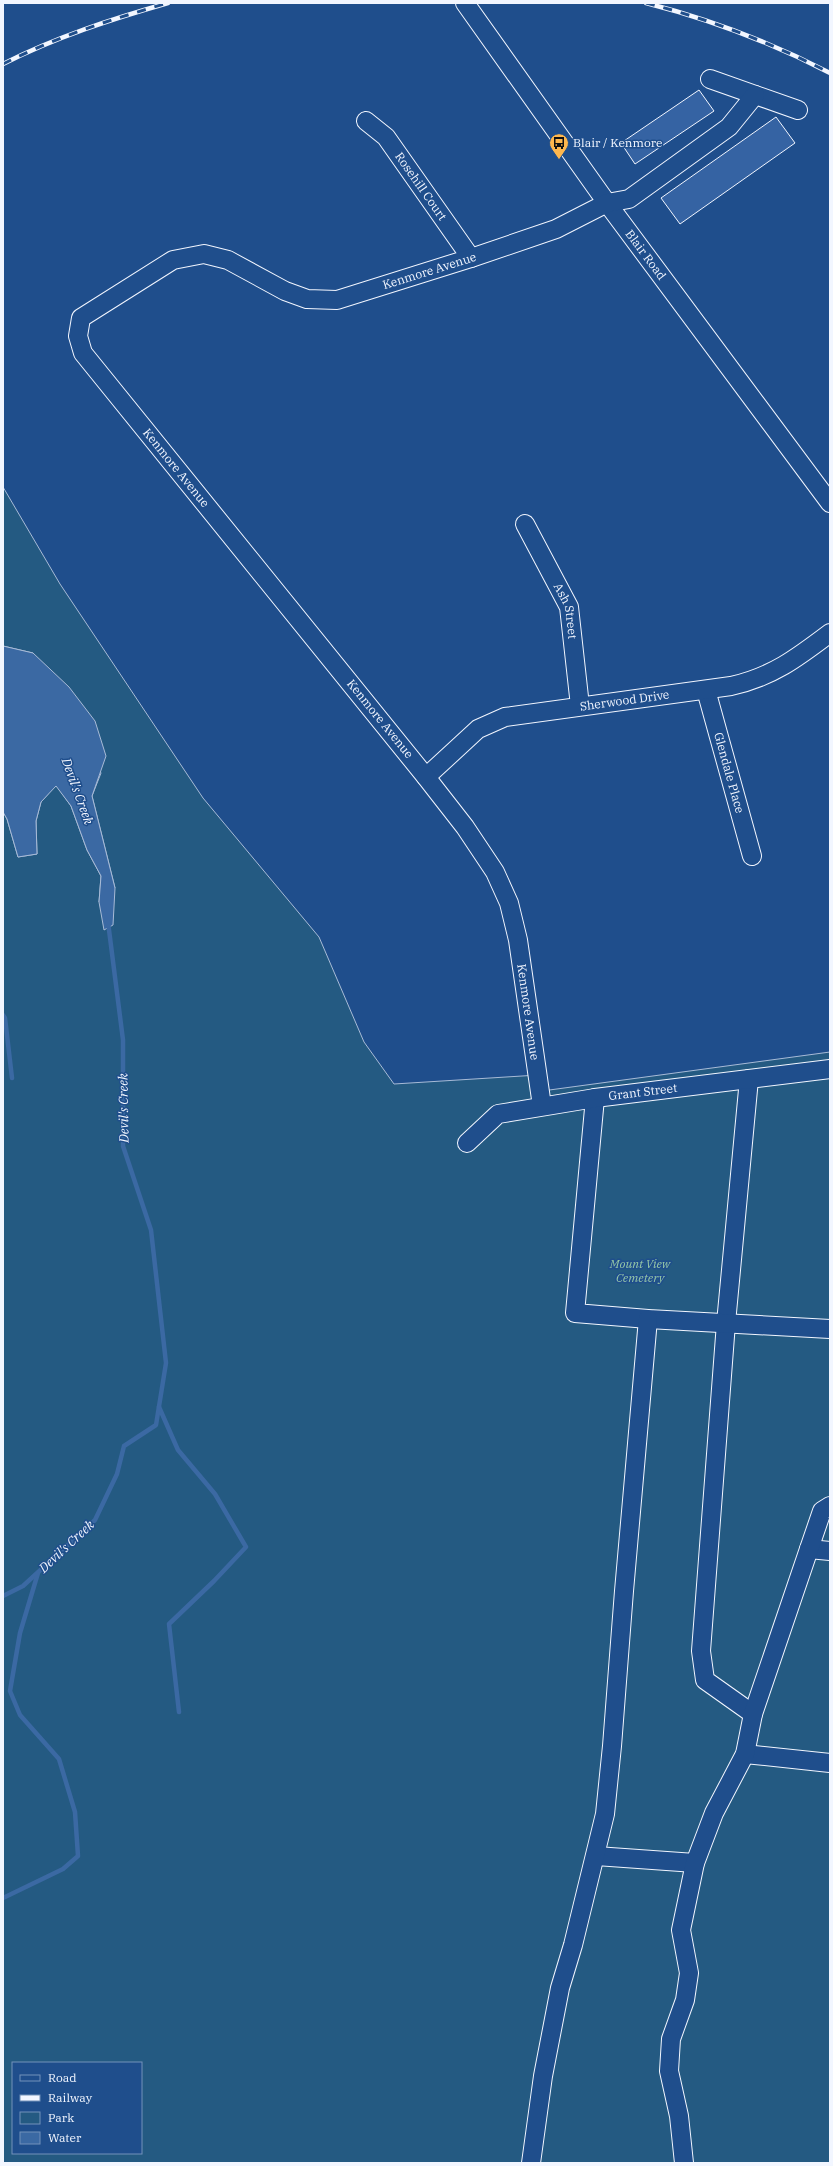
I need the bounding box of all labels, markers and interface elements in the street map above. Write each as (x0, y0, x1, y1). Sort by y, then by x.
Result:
bus stop icon: Blair / Kenmore (548, 132, 570, 160)
place label: Blair / Kenmore (573, 135, 663, 150)
street label: Rosehill Court (392, 149, 450, 223)
street label: Blair Road (622, 227, 670, 283)
street label: Kenmore Avenue (381, 249, 478, 292)
street label: Kenmore Avenue (140, 425, 213, 510)
street label: Ash Street (551, 580, 580, 640)
street label: Kenmore Avenue (344, 676, 417, 761)
street label: Sherwood Drive (579, 687, 670, 714)
street label: Glendale Place (711, 731, 748, 815)
water label: Devil's Creek (57, 755, 97, 827)
street label: Kenmore Avenue (514, 963, 543, 1061)
water label: Devil's Creek (114, 1073, 133, 1144)
street label: Grant Street (608, 1080, 678, 1103)
park label: Mount View Cemetery (609, 1256, 672, 1285)
water label: Devil's Creek (34, 1516, 98, 1577)
legend (12, 2062, 142, 2154)
text: Road (48, 2070, 77, 2085)
text: Railway (48, 2090, 93, 2105)
text: Park (48, 2110, 74, 2125)
text: Water (48, 2130, 82, 2145)

